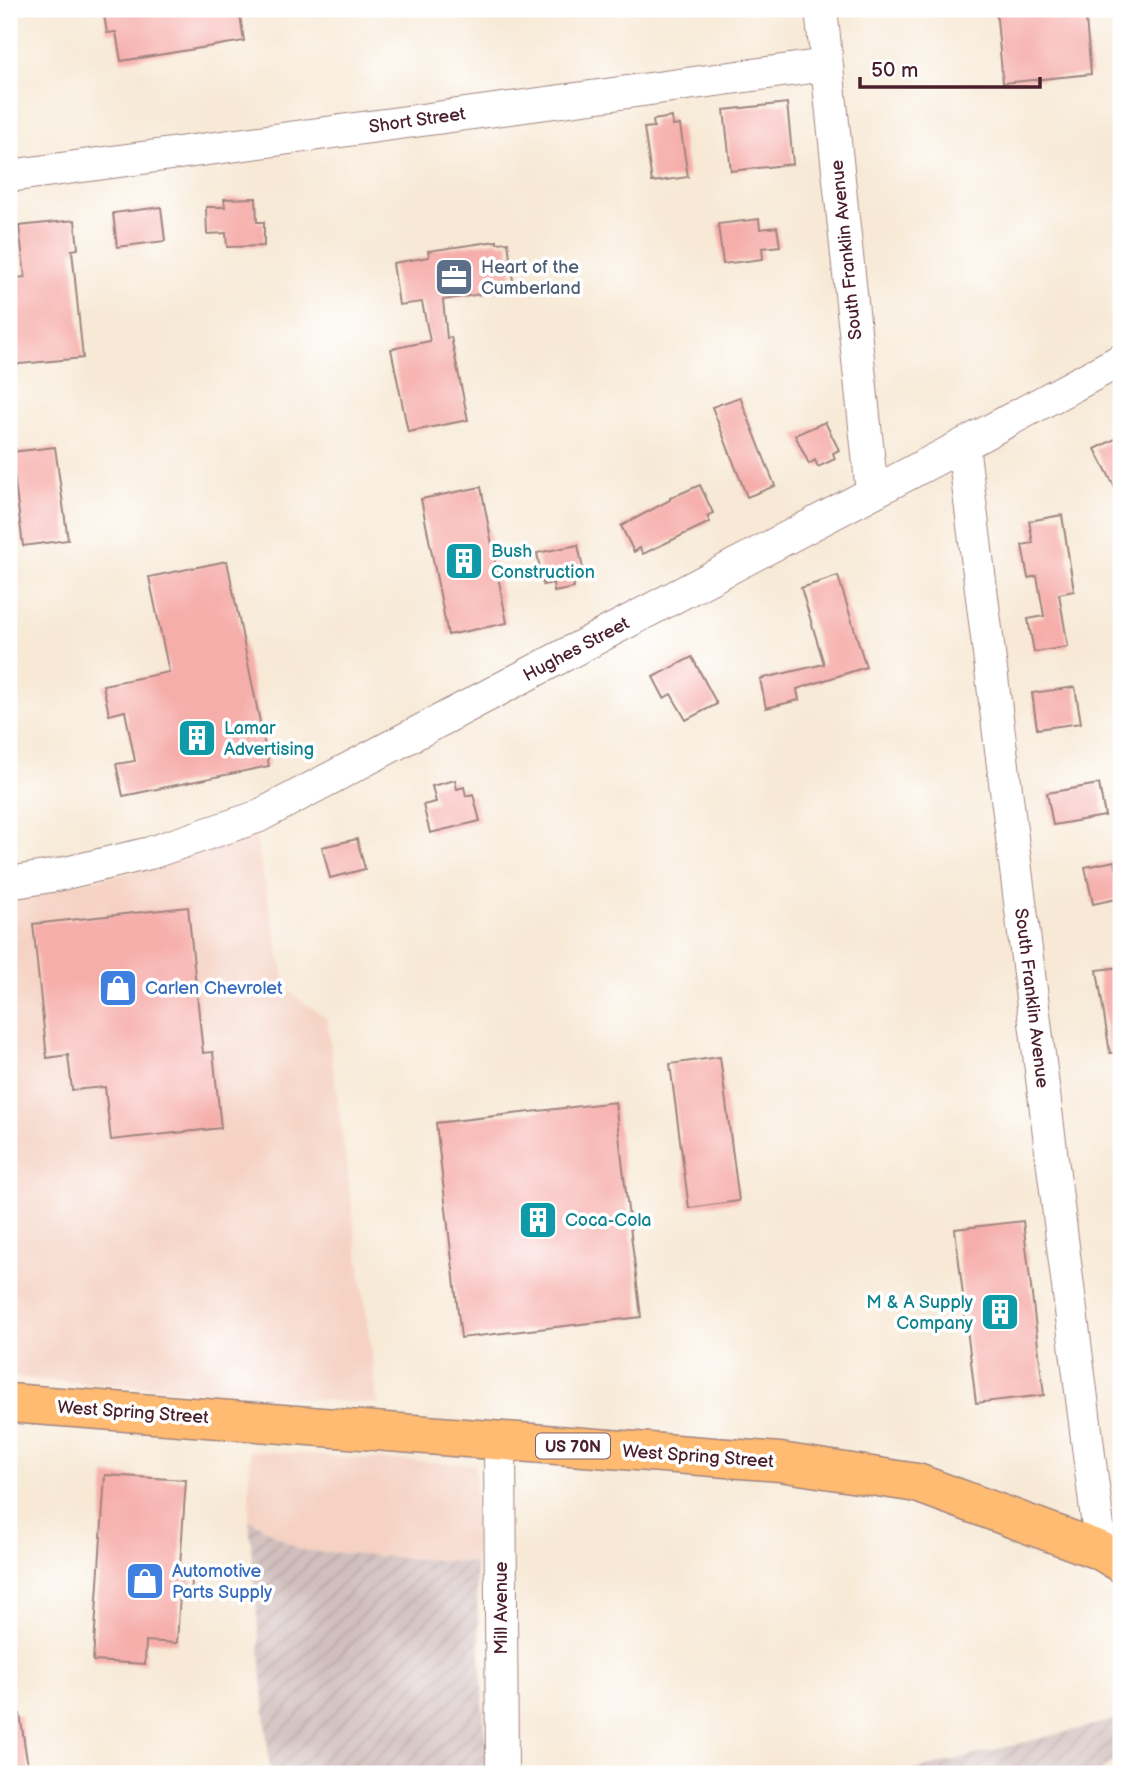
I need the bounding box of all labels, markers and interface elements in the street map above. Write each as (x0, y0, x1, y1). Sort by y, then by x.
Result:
scale bar (860, 46, 1041, 90)
text: 50 m (871, 58, 918, 83)
street label: Short Street (367, 103, 467, 138)
street label: South Franklin Avenue (827, 159, 866, 341)
office icon: Heart of the Cumberland (433, 256, 475, 298)
place label: Heart of the Cumberland (481, 257, 581, 299)
building icon: Bush Construction (443, 540, 485, 582)
place label: Bush Construction (491, 541, 595, 583)
street label: Hughes Street (520, 612, 633, 686)
building icon: Lamar Advertising (176, 717, 218, 759)
place label: Lamar Advertising (224, 718, 314, 760)
street label: South Franklin Avenue (1010, 907, 1053, 1089)
shop icon: Carlen Chevrolet (97, 967, 139, 1009)
place label: Carlen Chevrolet (145, 978, 283, 999)
building icon: Coca-Cola (517, 1199, 559, 1241)
place label: Coca-Cola (565, 1210, 651, 1231)
building icon: M & A Supply Company (979, 1291, 1021, 1333)
place label: M & A Supply Company (866, 1292, 974, 1334)
street label: West Spring Street (57, 1397, 210, 1428)
road number: US 70N (536, 1434, 610, 1458)
street label: West Spring Street (622, 1441, 775, 1472)
shop icon: Automotive Parts Supply (124, 1560, 166, 1602)
place label: Automotive Parts Supply (172, 1561, 273, 1603)
street label: Mill Avenue (491, 1561, 512, 1655)

